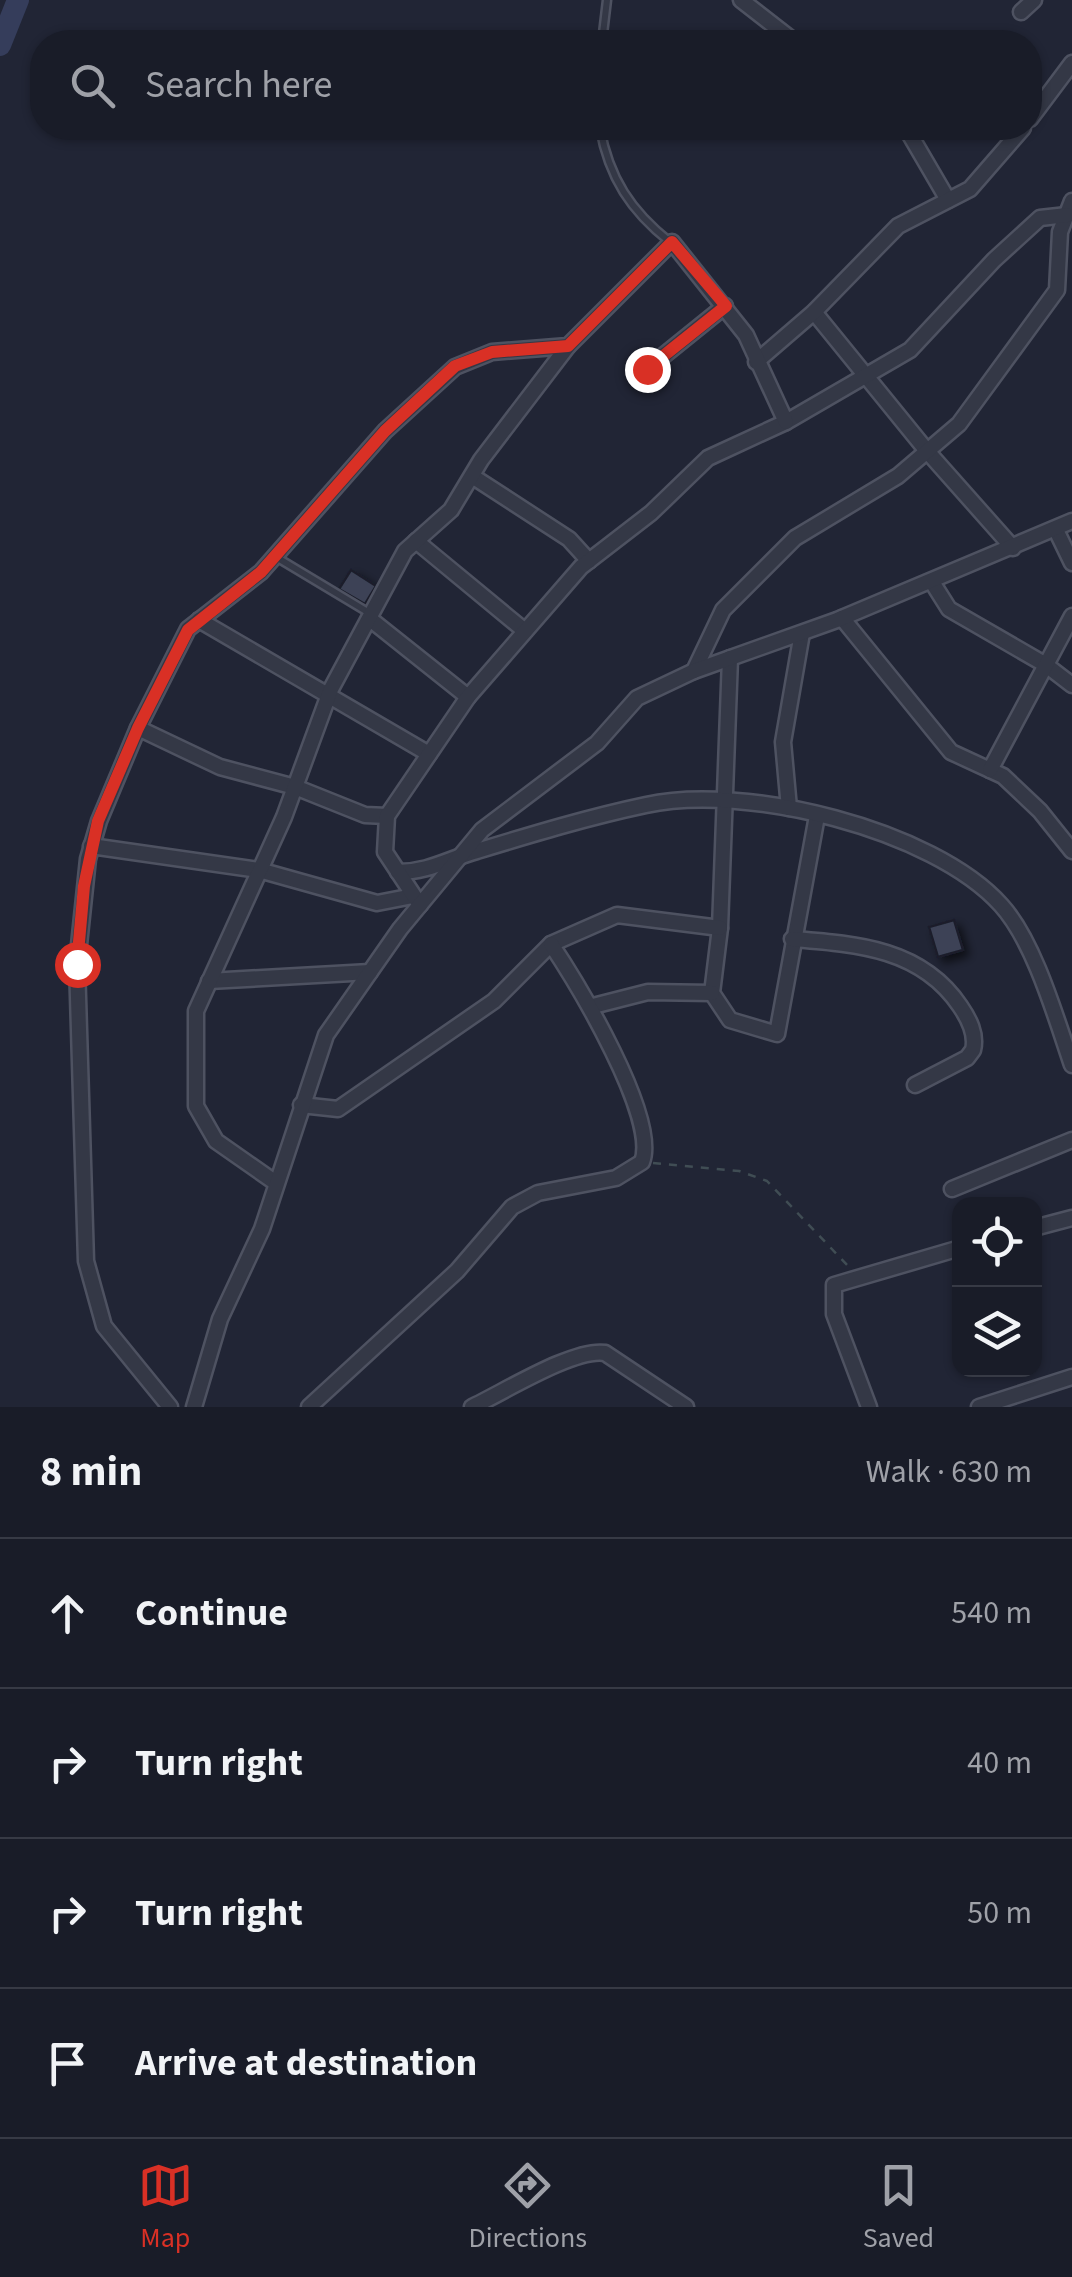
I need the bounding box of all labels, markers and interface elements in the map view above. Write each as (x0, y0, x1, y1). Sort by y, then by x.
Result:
search box (30, 30, 1042, 140)
icon: search (65, 58, 120, 113)
text: Search here (145, 58, 332, 112)
route end (625, 347, 671, 393)
route start (55, 942, 101, 988)
map controls (952, 1197, 1042, 1377)
button: locate (952, 1197, 1042, 1287)
button: layers (952, 1287, 1042, 1377)
text: 8 min (40, 1442, 142, 1502)
text: Walk · 630 m (866, 1449, 1032, 1495)
icon: ahead (40, 1586, 95, 1641)
text: Continue (135, 1586, 288, 1640)
text: 540 m (951, 1590, 1032, 1636)
icon: right (40, 1736, 95, 1791)
text: Turn right (135, 1736, 303, 1790)
text: 40 m (967, 1740, 1032, 1786)
icon: right (40, 1886, 95, 1941)
text: Turn right (135, 1886, 303, 1940)
text: 50 m (967, 1890, 1032, 1936)
icon: arrive (40, 2036, 95, 2091)
text: Arrive at destination (135, 2036, 477, 2090)
tab: Map (138, 2158, 193, 2258)
tab: Directions (469, 2158, 587, 2258)
tab: Saved (863, 2158, 934, 2258)

